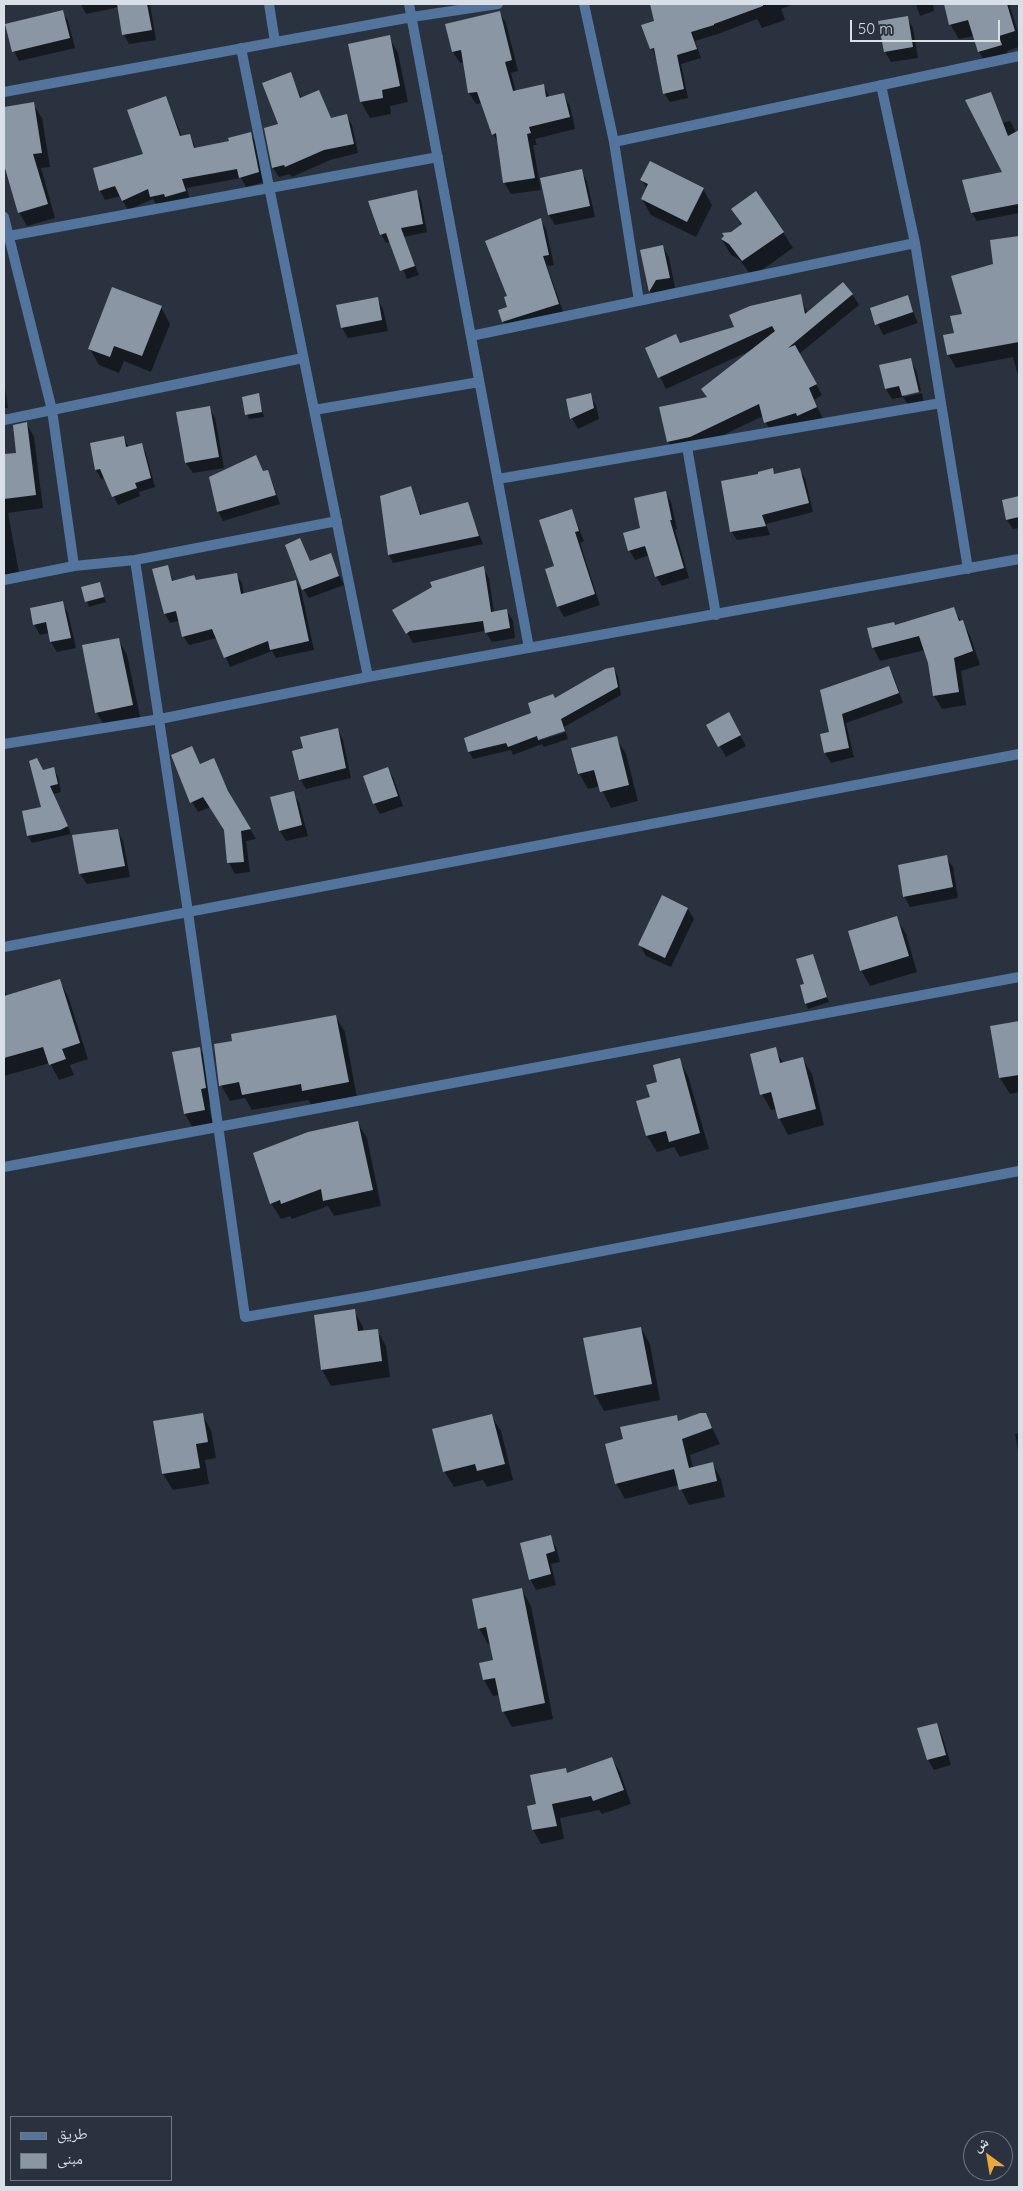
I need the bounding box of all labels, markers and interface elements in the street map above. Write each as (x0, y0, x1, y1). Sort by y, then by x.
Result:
scale bar (853, 10, 1003, 42)
text: 50 m (858, 19, 893, 38)
legend (10, 2116, 172, 2181)
text: طريق (57, 2124, 88, 2143)
north arrow (963, 2131, 1013, 2181)
text: ش (970, 2133, 992, 2156)
text: مبنى (57, 2149, 83, 2168)

